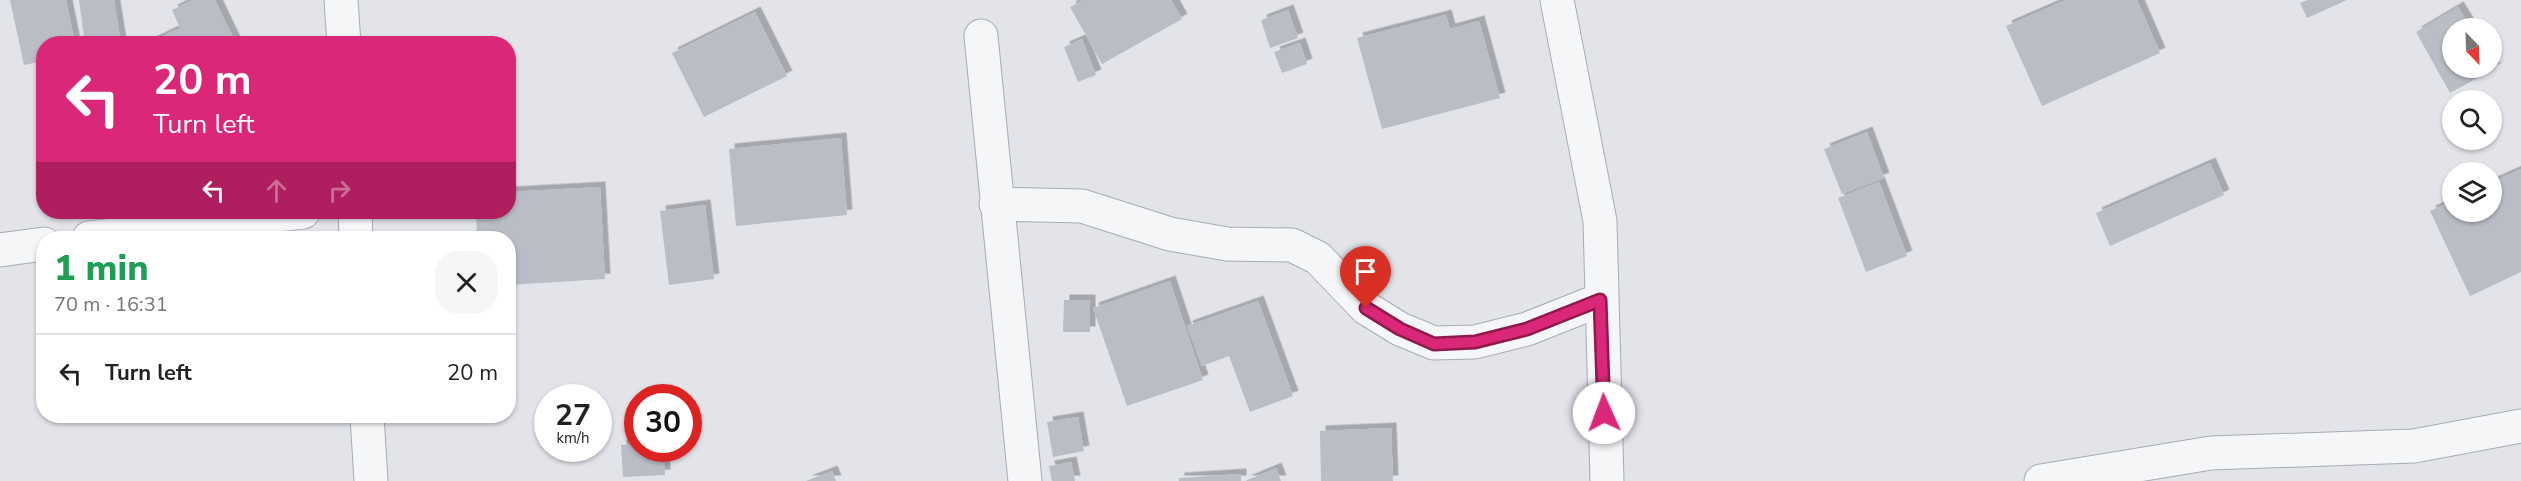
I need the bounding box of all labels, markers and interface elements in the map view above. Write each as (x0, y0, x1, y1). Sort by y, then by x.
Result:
north arrow (2442, 18, 2502, 78)
map controls (2442, 18, 2502, 222)
text: 20 m (153, 52, 252, 109)
icon: left (54, 60, 132, 138)
button: search (2442, 90, 2502, 150)
text: Turn left (153, 106, 254, 143)
button: layers (2442, 162, 2502, 222)
icon: left (197, 174, 230, 207)
icon: ahead (260, 174, 293, 207)
icon: right (323, 174, 356, 207)
text: 1 min (54, 244, 149, 293)
pin (1340, 246, 1391, 308)
button: close (435, 251, 498, 314)
icon: arrive (1349, 255, 1382, 288)
text: 70 m · 16:31 (54, 291, 168, 318)
icon: left (54, 357, 87, 390)
text: Turn left (105, 358, 192, 388)
text: 20 m (447, 358, 498, 388)
position arrow (1572, 381, 1636, 445)
speed limit sign: 30 (624, 384, 702, 462)
text: 27 (555, 395, 591, 436)
text: km/h (556, 428, 590, 448)

